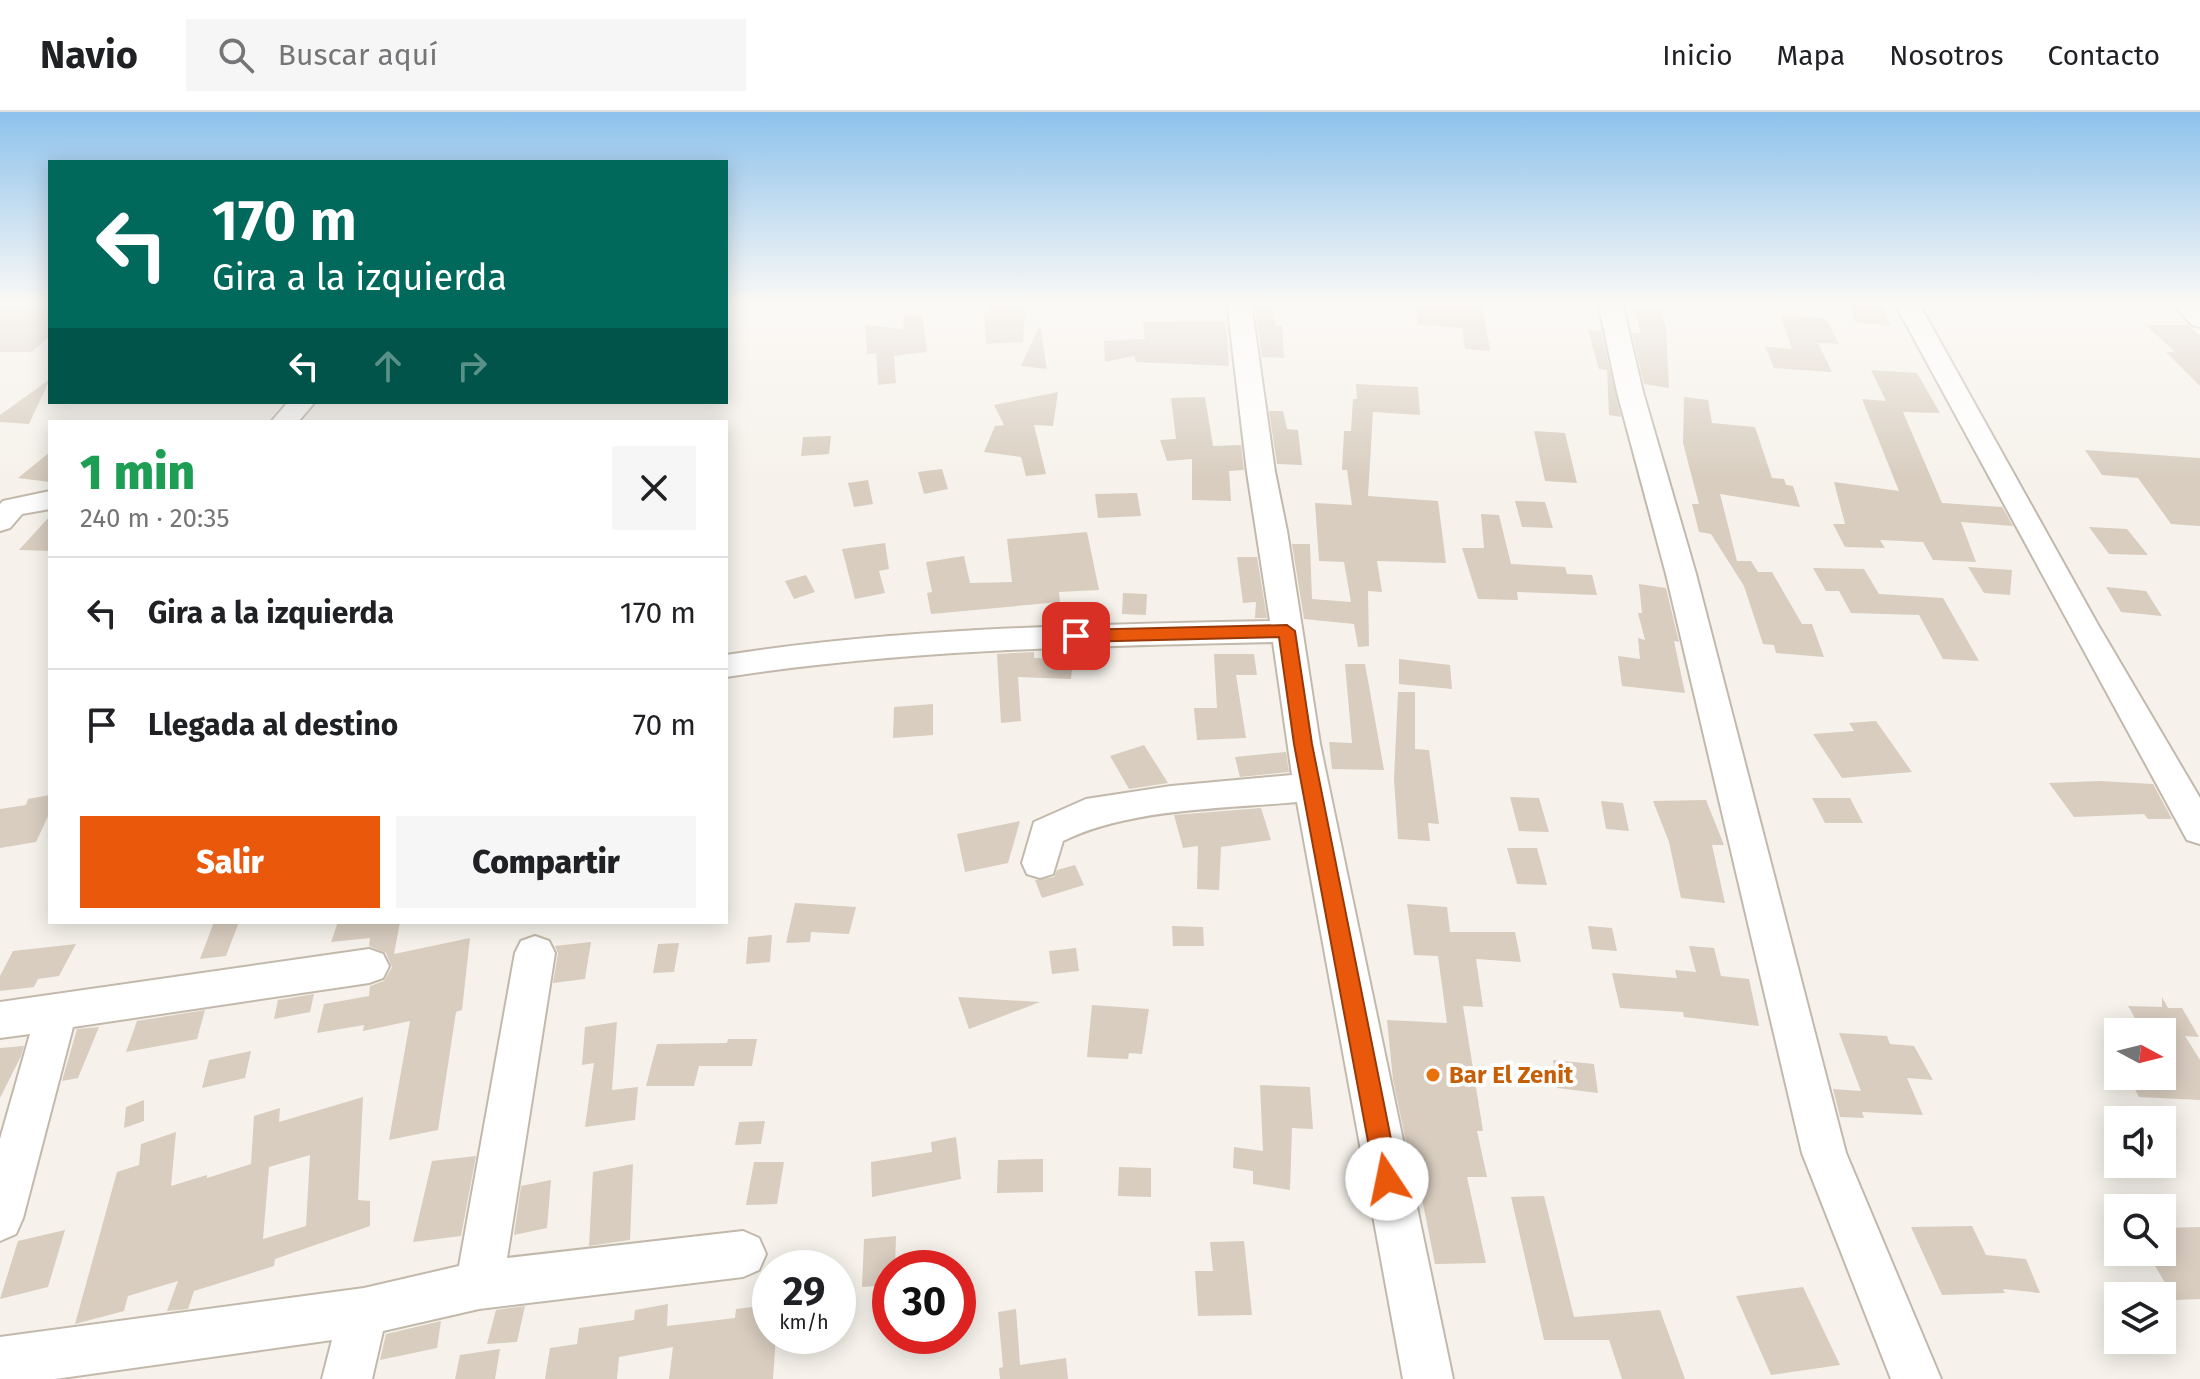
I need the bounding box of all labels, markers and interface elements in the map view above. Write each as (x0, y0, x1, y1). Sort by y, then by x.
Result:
search box (186, 19, 746, 91)
text: Navio (40, 32, 138, 78)
icon: search (214, 33, 258, 77)
text: Buscar aquí (278, 37, 438, 73)
text: Inicio (1662, 39, 1733, 72)
text: Mapa (1777, 39, 1845, 72)
text: Nosotros (1889, 39, 2004, 72)
text: Contacto (2048, 39, 2160, 72)
text: 170 m (212, 188, 357, 255)
icon: left (80, 192, 184, 296)
text: Gira a la izquierda (212, 256, 507, 300)
icon: left (282, 344, 326, 388)
icon: ahead (366, 344, 410, 388)
icon: right (450, 344, 494, 388)
text: 1 min (80, 444, 195, 502)
button: close (612, 446, 696, 530)
text: 240 m · 20:35 (80, 503, 230, 534)
icon: left (80, 591, 124, 635)
text: Gira a la izquierda (148, 595, 394, 631)
text: 170 m (620, 595, 696, 631)
pin (1042, 602, 1110, 670)
icon: arrive (1054, 614, 1098, 658)
icon: arrive (80, 703, 124, 747)
text: Llegada al destino (148, 707, 398, 743)
text: 70 m (633, 707, 696, 743)
button: Salir (80, 816, 380, 908)
button: Compartir (396, 816, 696, 908)
north arrow (2104, 1018, 2176, 1090)
map controls (2104, 1018, 2176, 1354)
place label: Bar El Zenit (1449, 1061, 1574, 1089)
marker: Bar El Zenit (1424, 1066, 1442, 1084)
button: sound (2104, 1106, 2176, 1178)
position arrow (1345, 1137, 1429, 1221)
button: search (2104, 1194, 2176, 1266)
speed limit sign: 30 (872, 1250, 976, 1354)
text: 29 (783, 1268, 825, 1316)
button: layers (2104, 1282, 2176, 1354)
text: km/h (779, 1310, 829, 1334)

